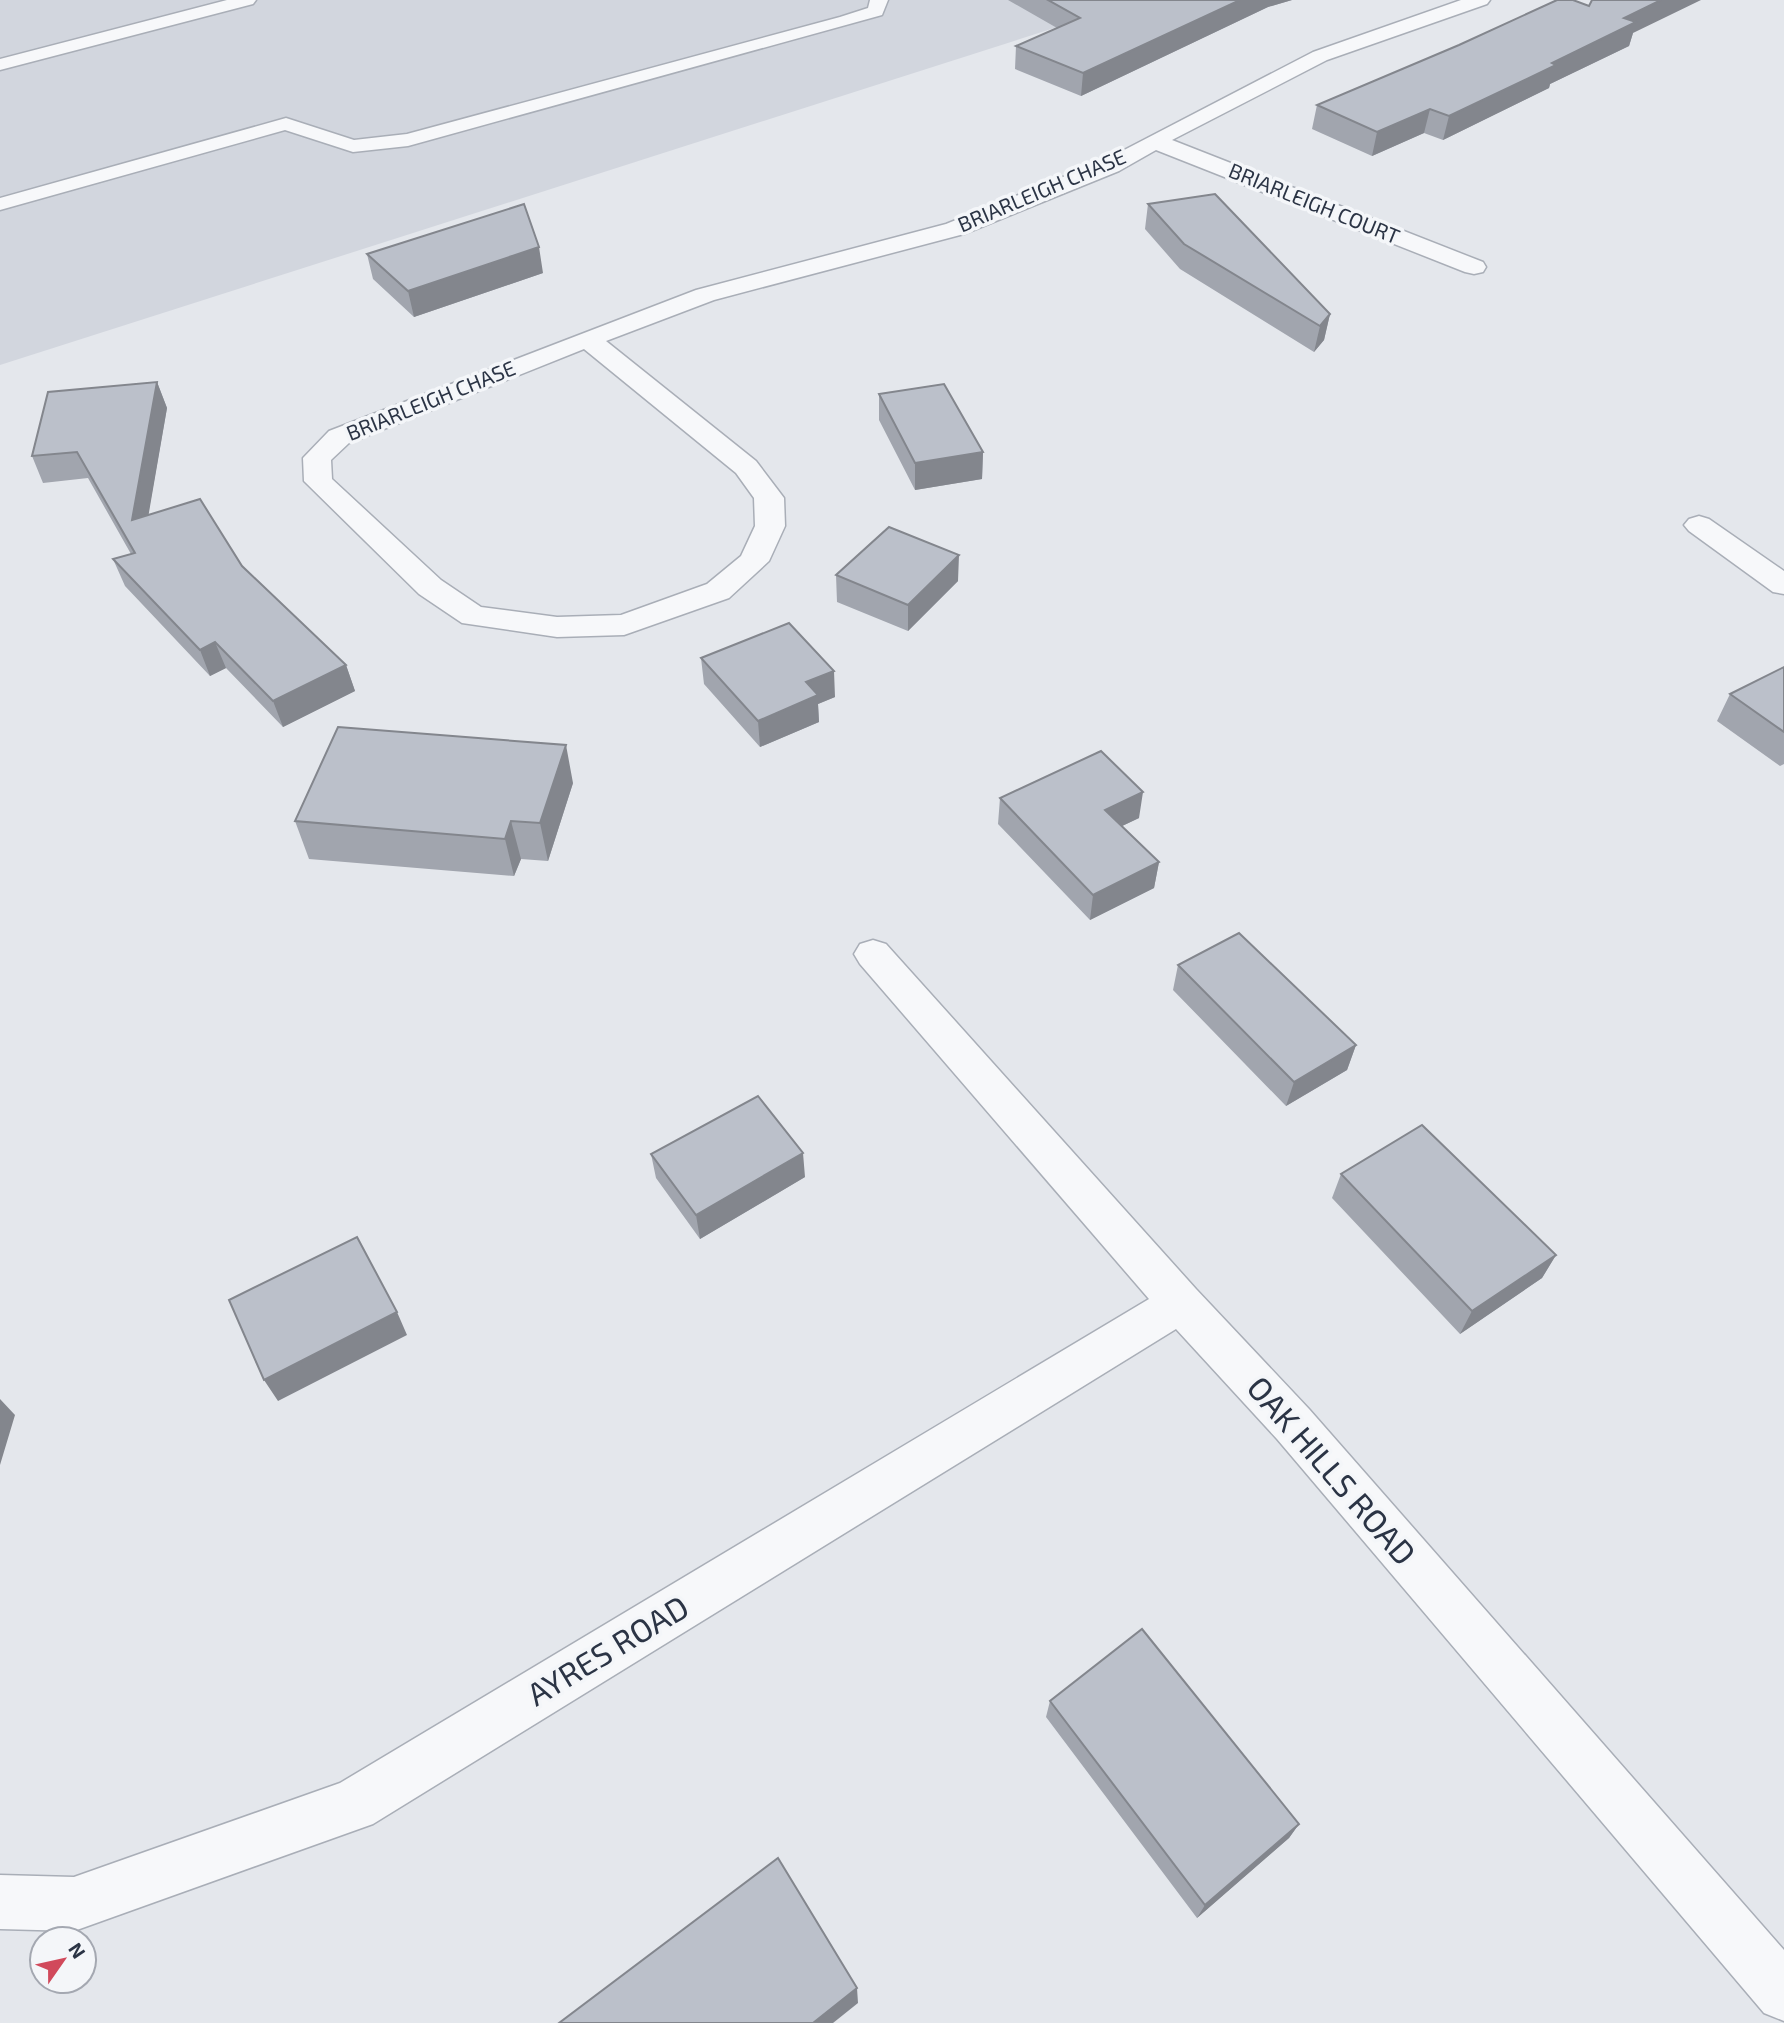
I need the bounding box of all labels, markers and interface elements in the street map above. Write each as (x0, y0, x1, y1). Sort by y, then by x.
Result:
street label: BRIARLEIGH CHASE (954, 143, 1129, 236)
street label: BRIARLEIGH COURT (1225, 157, 1404, 248)
street label: BRIARLEIGH CHASE (342, 354, 519, 445)
street label: OAK HILLS ROAD (1240, 1368, 1425, 1572)
street label: AYRES ROAD (519, 1586, 694, 1712)
north arrow (28, 1925, 98, 1995)
text: N (64, 1938, 91, 1962)

